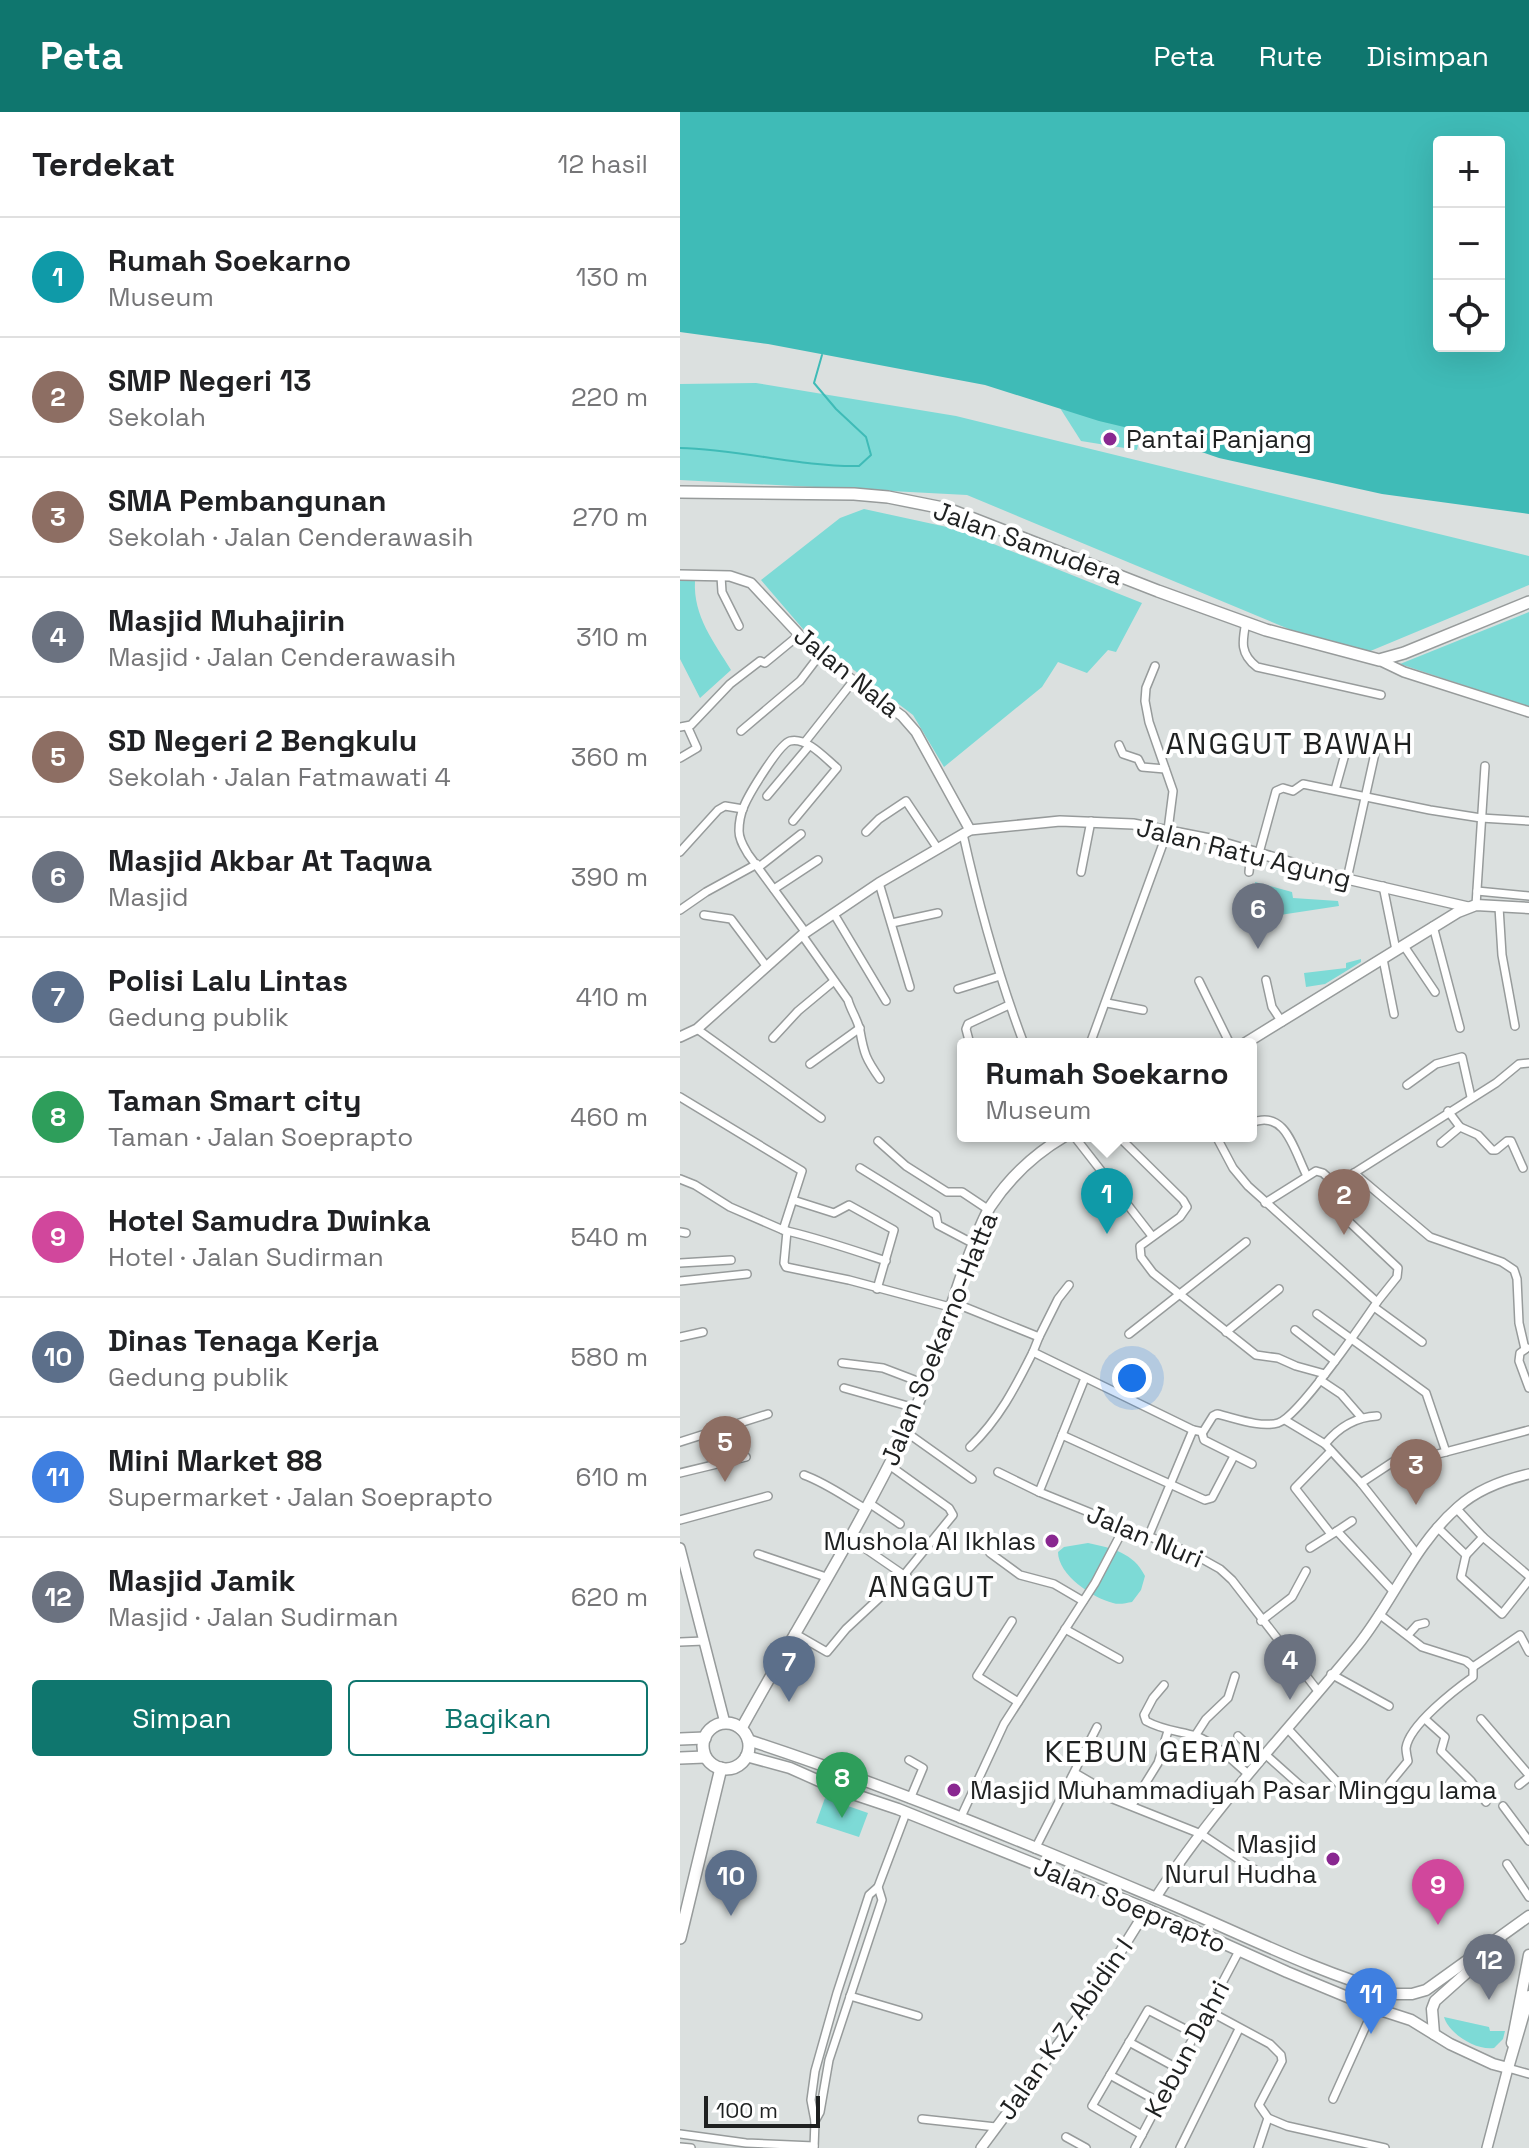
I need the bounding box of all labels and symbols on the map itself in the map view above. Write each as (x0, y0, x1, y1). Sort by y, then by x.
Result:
place label: Pantai Panjang (1126, 422, 1312, 456)
marker: Pantai Panjang (1101, 430, 1119, 448)
street label: Jalan Samudera (929, 493, 1127, 593)
street label: Jalan Nala (787, 619, 907, 725)
district label: ANGGUT BAWAH (1166, 724, 1414, 763)
street label: Jalan Ratu Agung (1133, 810, 1355, 896)
pin: 6 (1232, 883, 1284, 949)
pin: 1 (1081, 1168, 1133, 1234)
pin: 2 (1318, 1169, 1370, 1235)
street label: Jalan Soekarno-Hatta (873, 1207, 1005, 1471)
your location (1112, 1358, 1152, 1398)
pin: 5 (699, 1416, 751, 1482)
pin: 3 (1390, 1439, 1442, 1505)
street label: Jalan Nuri (1082, 1496, 1208, 1576)
place label: Mushola Al Ikhlas (824, 1524, 1036, 1558)
marker: Mushola Al Ikhlas (1043, 1532, 1061, 1550)
district label: ANGGUT (868, 1567, 996, 1606)
pin: 4 (1264, 1634, 1316, 1700)
pin: 7 (763, 1636, 815, 1702)
district label: KEBUN GERAN (1044, 1732, 1264, 1771)
pin: 8 (816, 1752, 868, 1818)
place label: Masjid Muhammadiyah Pasar Minggu lama (970, 1773, 1497, 1807)
marker: Masjid Muhammadiyah Pasar Minggu lama (945, 1781, 963, 1799)
place label: Masjid Nurul Hudha (1164, 1827, 1317, 1891)
street label: Jalan Soeprapto (1029, 1849, 1231, 1961)
pin: 10 (705, 1850, 757, 1916)
marker: Masjid Nurul Hudha (1324, 1850, 1342, 1868)
pin: 9 (1412, 1859, 1464, 1925)
street label: Jalan K.Z. Abidin I (989, 1931, 1141, 2127)
pin: 12 (1463, 1934, 1515, 2000)
pin: 11 (1345, 1968, 1397, 2034)
street label: Kebun Dahri (1137, 1975, 1237, 2123)
scale bar (704, 2092, 820, 2128)

